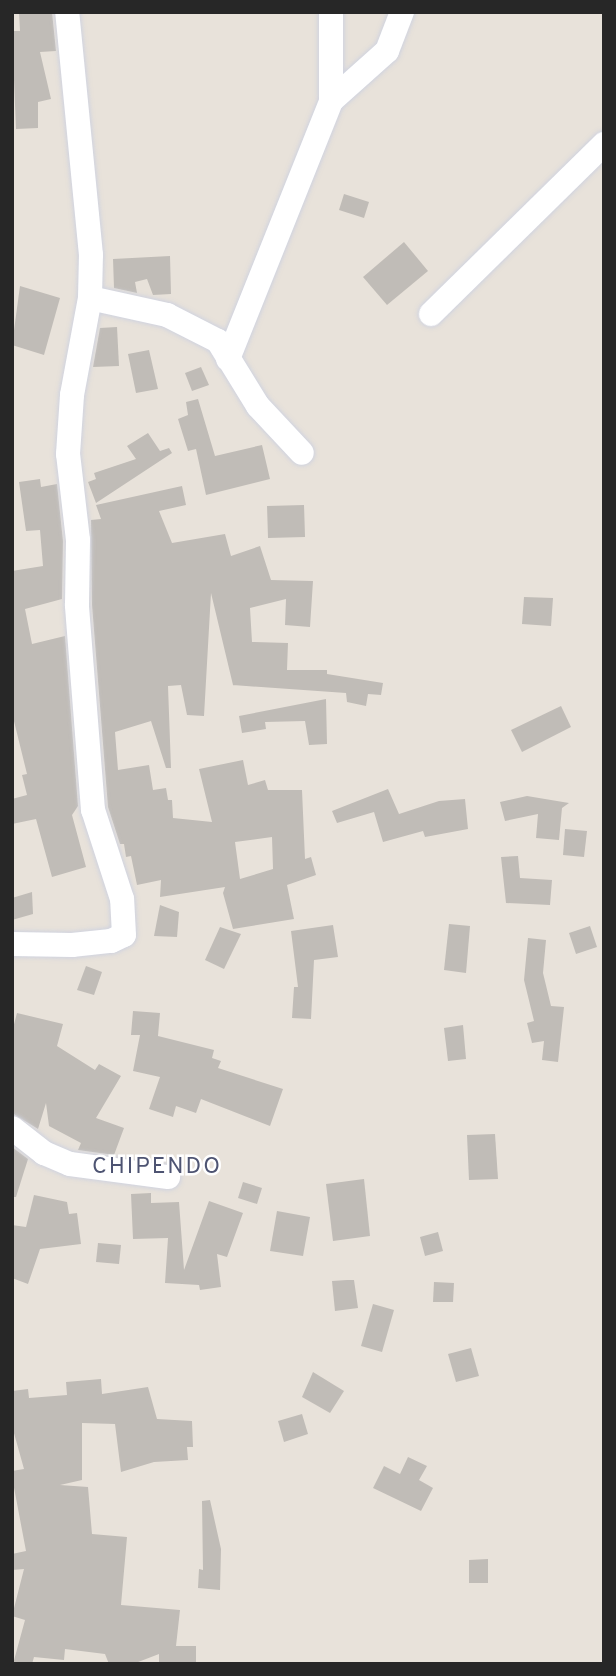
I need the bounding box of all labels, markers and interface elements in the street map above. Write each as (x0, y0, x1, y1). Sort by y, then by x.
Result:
district label: CHIPENDO (93, 1154, 221, 1182)

